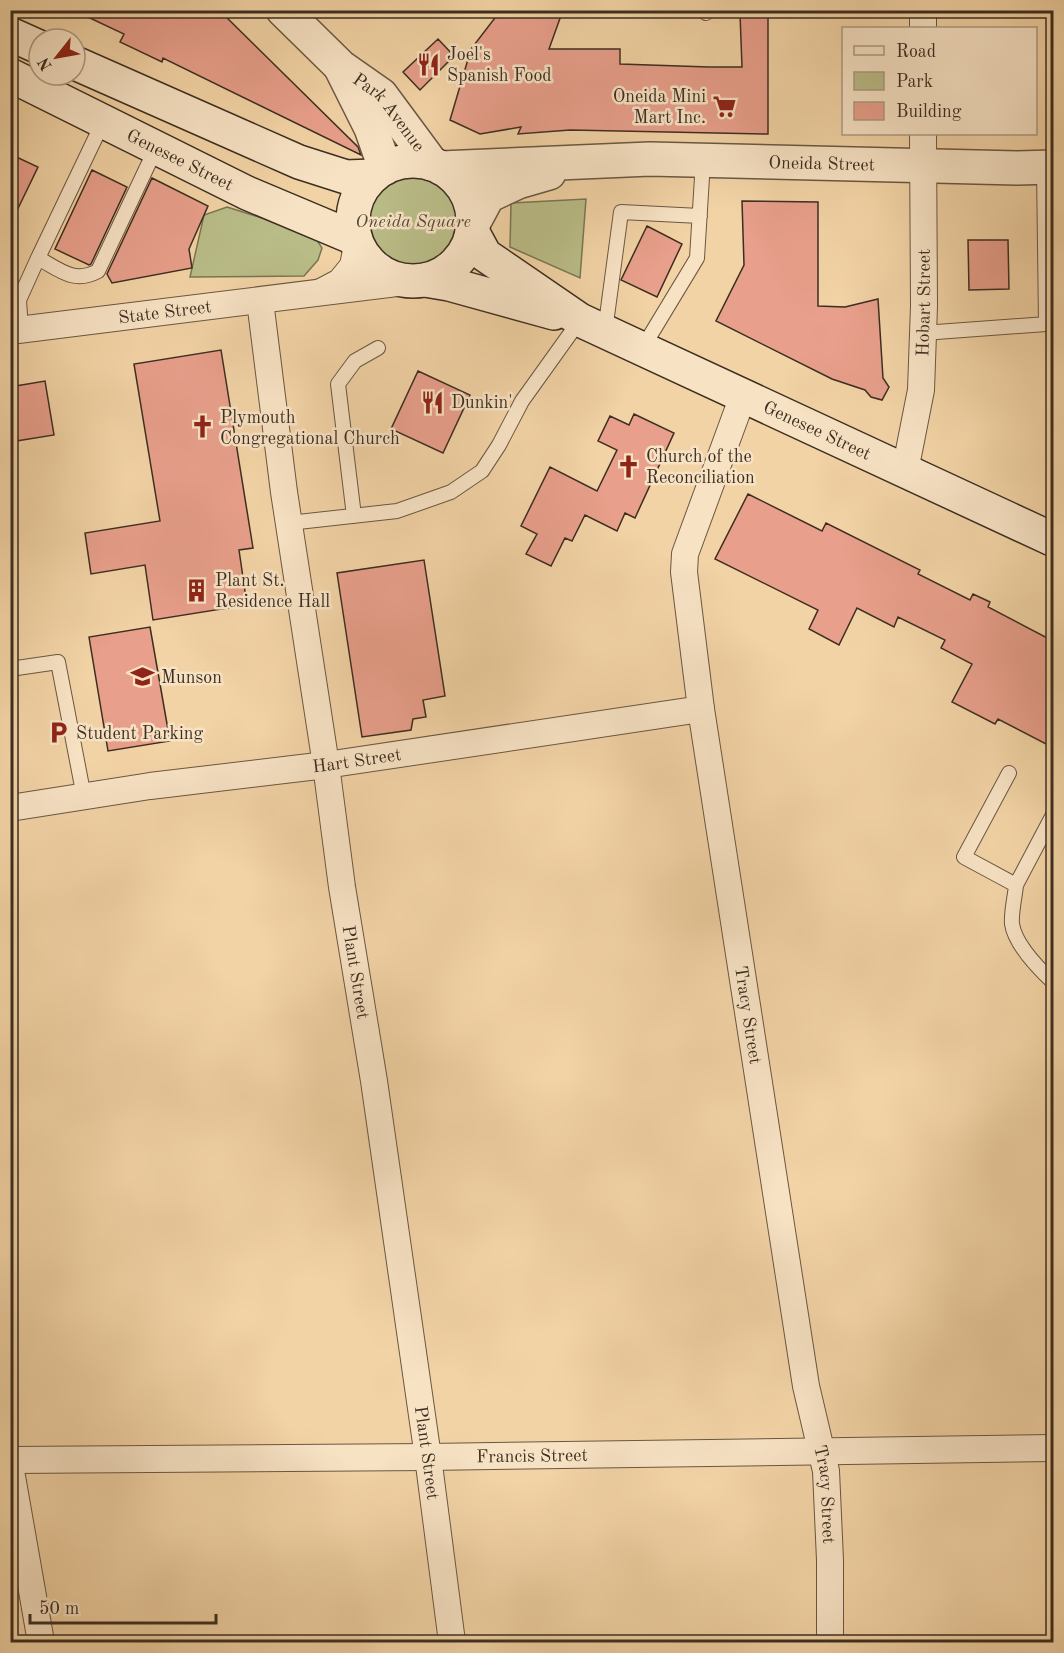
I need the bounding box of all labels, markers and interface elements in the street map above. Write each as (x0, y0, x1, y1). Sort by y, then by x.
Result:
north arrow (27, 27, 87, 87)
legend (842, 27, 1037, 135)
text: Road (896, 43, 936, 61)
place label: Joel's Spanish Food (447, 46, 552, 85)
restaurant icon: Joel's Spanish Food (416, 51, 442, 77)
text: N (35, 54, 56, 73)
street label: Park Avenue (349, 70, 428, 155)
text: Park (896, 73, 933, 91)
place label: Oneida Mini Mart Inc. (613, 88, 706, 127)
supermarket icon: Oneida Mini Mart Inc. (711, 93, 737, 119)
text: Building (896, 103, 962, 121)
street label: Genesee Street (124, 127, 236, 195)
street label: Oneida Street (768, 154, 875, 175)
park label: Oneida Square (355, 213, 471, 231)
street label: Hobart Street (914, 249, 934, 357)
street label: State Street (117, 298, 213, 327)
restaurant icon: Dunkin' (420, 389, 446, 415)
place label: Dunkin' (451, 394, 513, 412)
street label: Genesee Street (760, 398, 873, 464)
place label: Plymouth Congregational Church (220, 409, 400, 448)
church icon: Plymouth Congregational Church (189, 414, 215, 440)
place label: Church of the Reconciliation (646, 448, 755, 487)
church icon: Church of the Reconciliation (615, 453, 641, 479)
place label: Plant St. Residence Hall (215, 572, 330, 611)
building icon: Plant St. Residence Hall (184, 577, 210, 603)
school or university icon: Munson (130, 664, 156, 690)
place label: Munson (161, 669, 222, 687)
parking icon: Student Parking (45, 720, 71, 746)
place label: Student Parking (76, 725, 203, 743)
street label: Hart Street (311, 746, 402, 777)
street label: Plant Street (338, 924, 372, 1021)
street label: Tracy Street (731, 965, 764, 1066)
street label: Plant Street (411, 1405, 441, 1501)
street label: Tracy Street (810, 1443, 837, 1544)
street label: Francis Street (476, 1447, 588, 1466)
scale bar (30, 1587, 216, 1625)
text: 50 m (39, 1600, 79, 1618)

